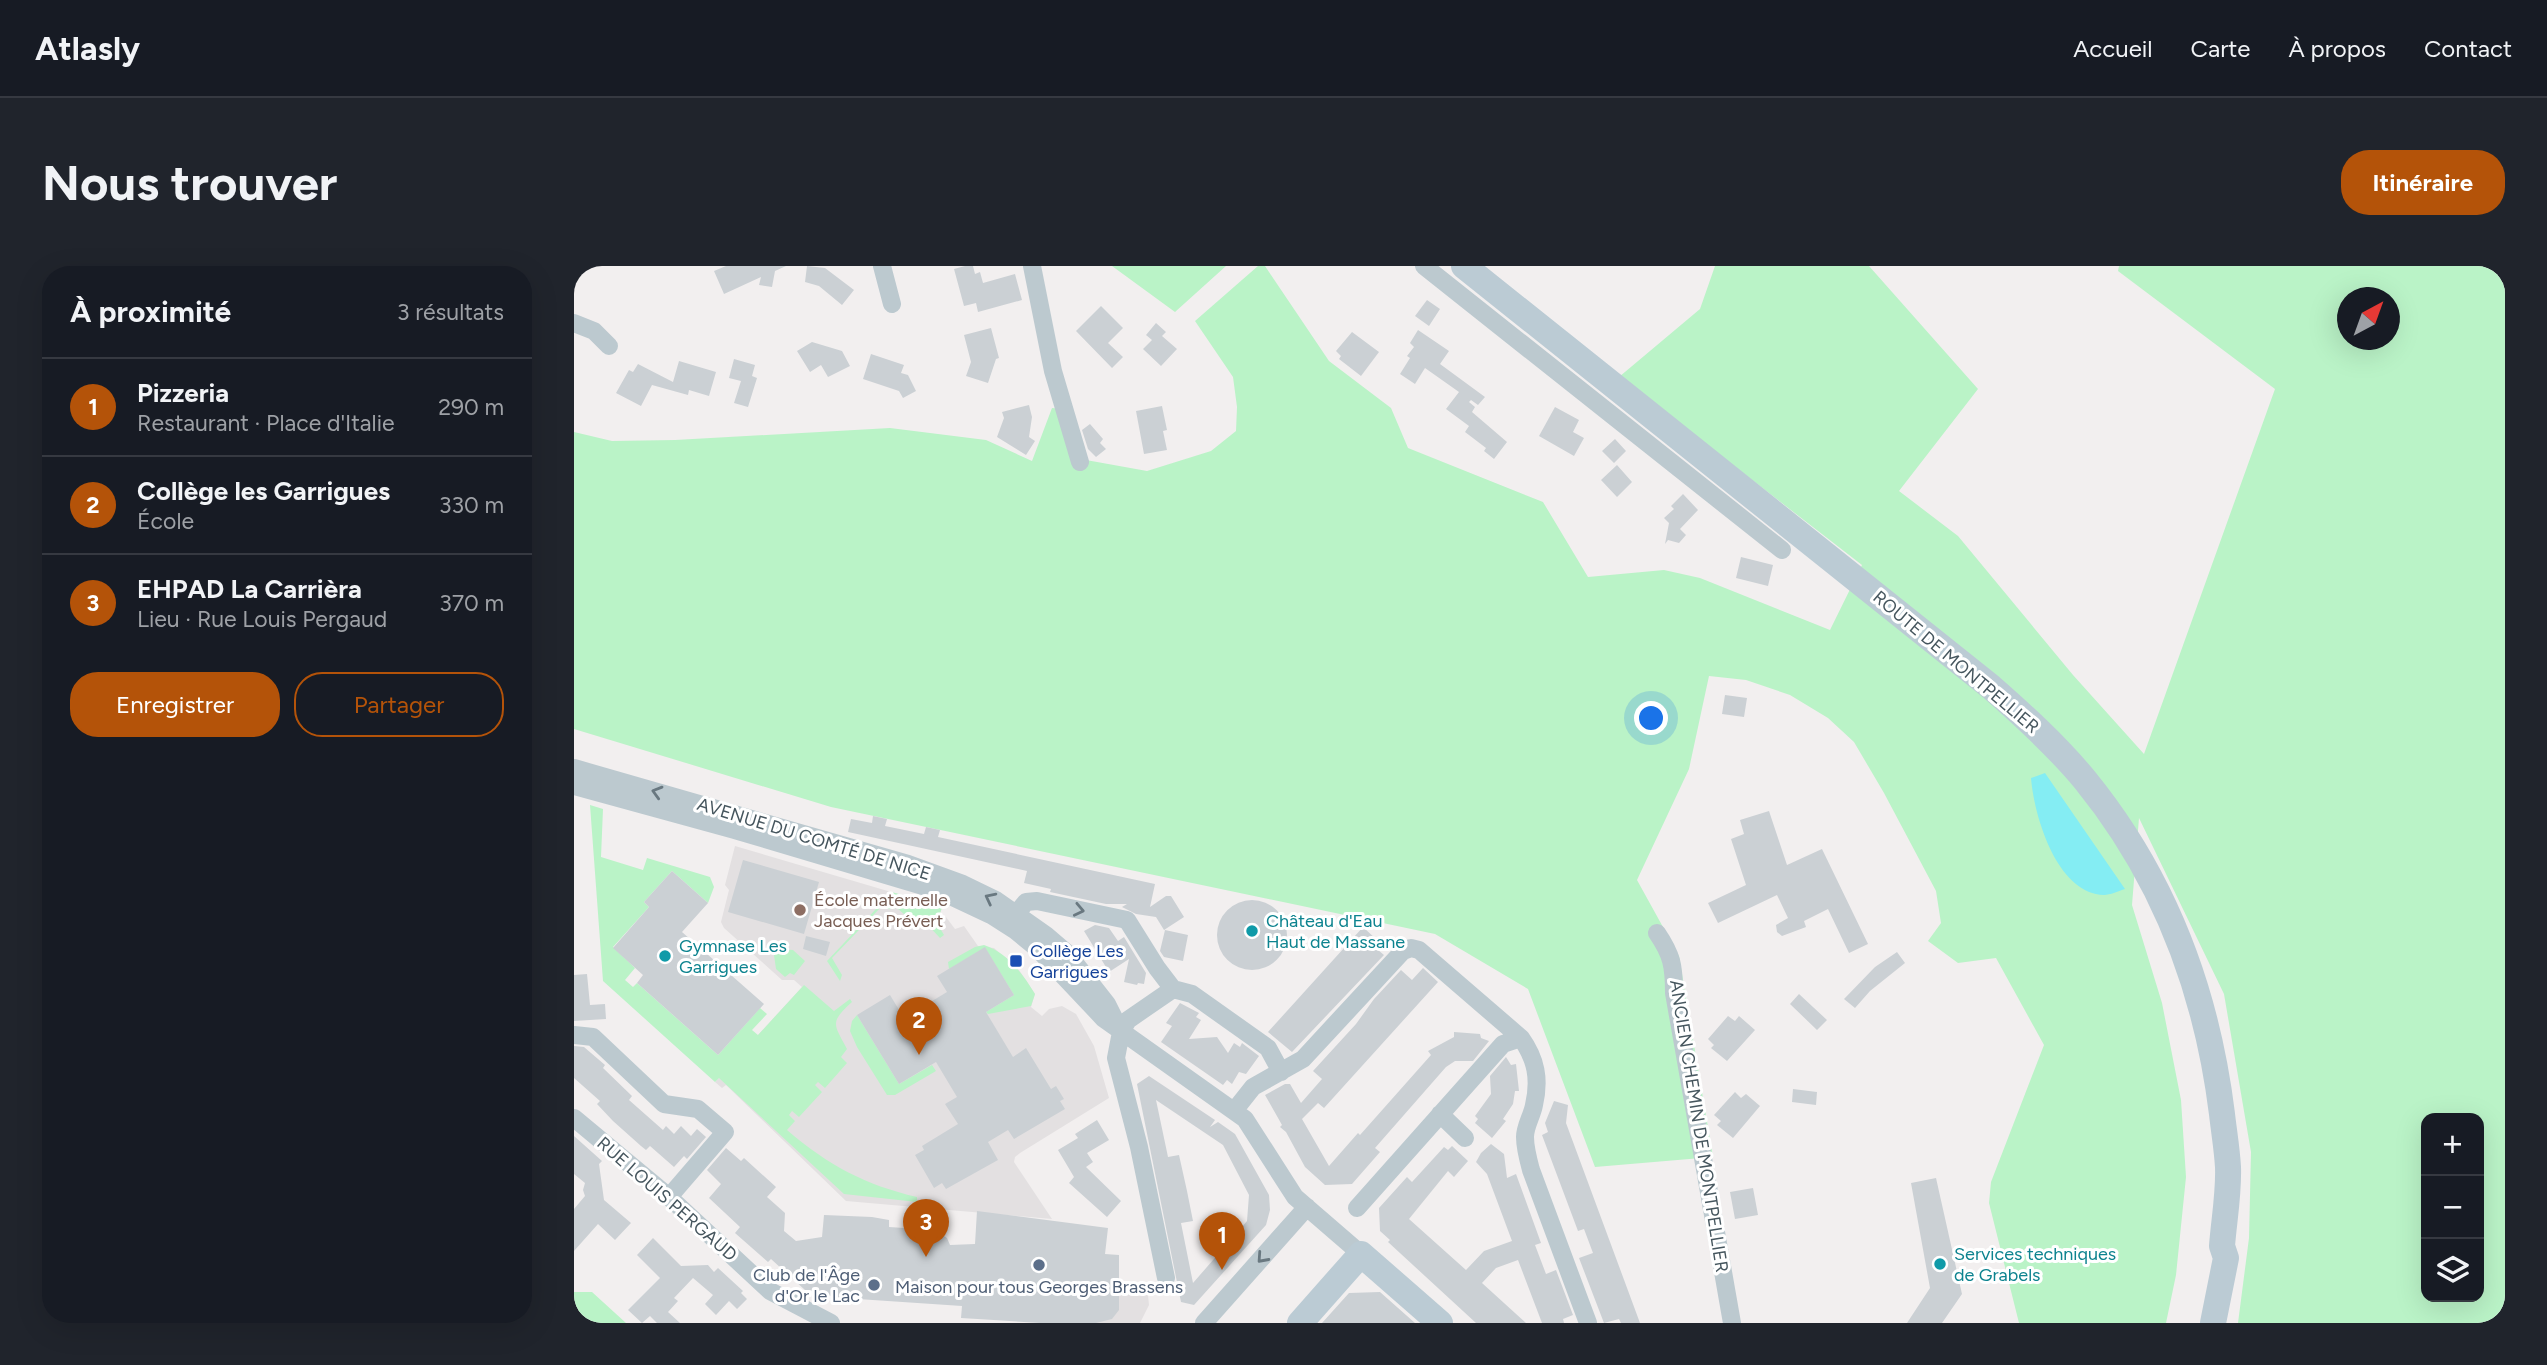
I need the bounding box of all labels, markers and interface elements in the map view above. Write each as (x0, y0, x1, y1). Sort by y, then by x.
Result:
text: Atlasly (35, 29, 140, 68)
text: Accueil (2073, 34, 2153, 63)
text: Carte (2191, 34, 2250, 63)
text: À propos (2288, 34, 2386, 63)
text: Contact (2424, 34, 2512, 63)
button: Itinéraire (2341, 150, 2505, 215)
text: Nous trouver (42, 153, 337, 212)
north arrow (2337, 287, 2400, 350)
text: À proximité (70, 293, 231, 330)
text: 3 résultats (397, 298, 504, 326)
text: Pizzeria (137, 377, 229, 409)
text: 1 (88, 393, 98, 421)
text: 290 m (438, 393, 504, 421)
text: Restaurant · Place d'Italie (137, 409, 395, 437)
text: Collège les Garrigues (137, 475, 390, 507)
text: 2 (86, 491, 100, 519)
text: 330 m (439, 491, 504, 519)
text: École (137, 507, 194, 535)
text: EHPAD La Carrièra (137, 573, 362, 605)
street label: ROUTE DE MONTPELLIER (1869, 586, 2043, 738)
text: 3 (87, 589, 99, 617)
text: 370 m (439, 589, 504, 617)
text: Lieu · Rue Louis Pergaud (137, 605, 387, 633)
button: Enregistrer (70, 672, 280, 737)
button: Partager (294, 672, 504, 737)
your location (1634, 701, 1668, 735)
one-way arrow (651, 786, 663, 801)
street label: AVENUE DU COMTÉ DE NICE (695, 793, 933, 885)
place label: École maternelle Jacques Prévert (814, 889, 948, 932)
one-way arrow (985, 892, 997, 906)
one-way arrow (1073, 901, 1085, 916)
marker: École maternelle Jacques Prévert (792, 902, 808, 918)
place label: Château d'Eau Haut de Massane (1266, 910, 1405, 953)
marker: Château d'Eau Haut de Massane (1244, 923, 1260, 939)
place label: Gymnase Les Garrigues (679, 935, 787, 978)
place label: Collège Les Garrigues (1030, 940, 1124, 983)
marker: Gymnase Les Garrigues (657, 948, 673, 964)
marker: Collège Les Garrigues (1008, 953, 1024, 969)
street label: ANCIEN CHEMIN DE MONTPELLIER (1665, 978, 1733, 1274)
pin: 2 (896, 997, 942, 1055)
map controls (2421, 1113, 2484, 1302)
button: + (2421, 1113, 2484, 1176)
street label: RUE LOUIS PERGAUD (592, 1132, 742, 1266)
button: − (2421, 1176, 2484, 1239)
pin: 3 (903, 1199, 949, 1257)
pin: 1 (1199, 1212, 1245, 1270)
button: layers (2421, 1239, 2484, 1302)
place label: Services techniques de Grabels (1954, 1243, 2116, 1286)
one-way arrow (1258, 1250, 1270, 1263)
marker: Services techniques de Grabels (1932, 1256, 1948, 1272)
marker: Maison pour tous Georges Brassens (1031, 1257, 1047, 1273)
place label: Club de l'Âge d'Or le Lac (753, 1264, 860, 1307)
place label: Maison pour tous Georges Brassens (895, 1276, 1183, 1298)
marker: Club de l'Âge d'Or le Lac (866, 1277, 882, 1293)

